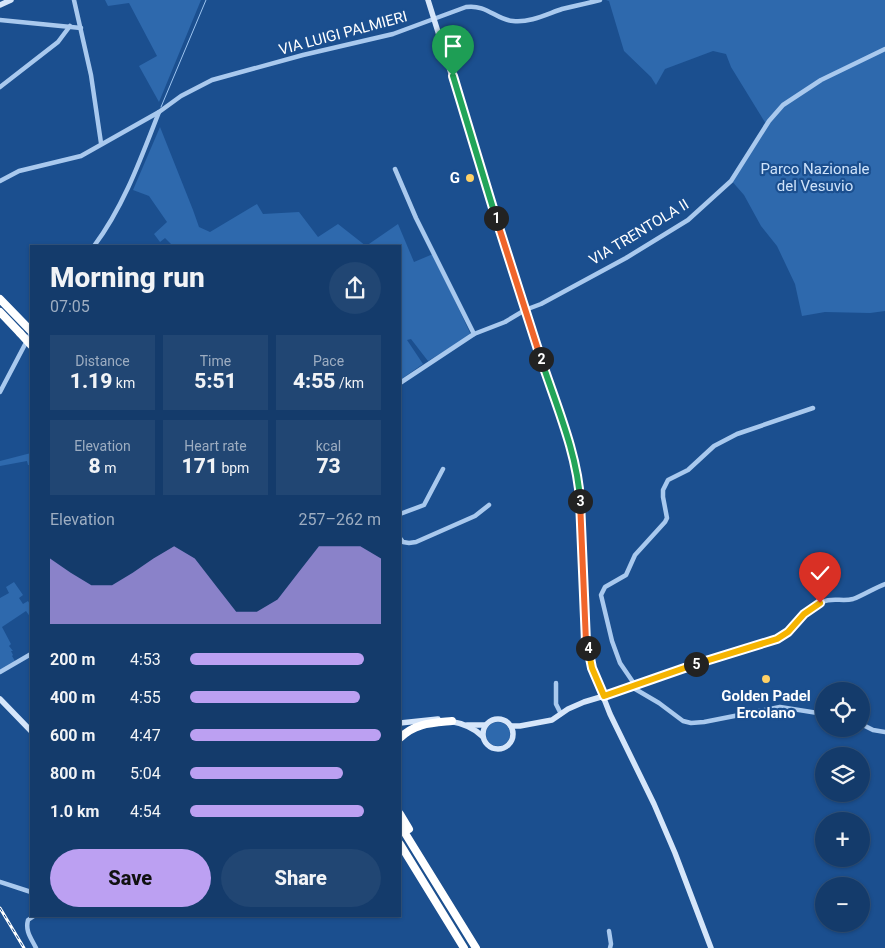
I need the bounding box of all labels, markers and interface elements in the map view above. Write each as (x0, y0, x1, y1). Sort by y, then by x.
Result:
street label: VIA LUIGI PALMIERI (277, 7, 409, 59)
pin (432, 25, 474, 76)
icon: arrive (439, 32, 467, 60)
park label: Parco Nazionale del Vesuvio (760, 160, 870, 195)
place label: G (450, 169, 460, 187)
marker: G (464, 172, 476, 184)
street label: VIA TRENTOLA II (586, 195, 692, 269)
pin: 1 (484, 206, 508, 230)
text: 1 (492, 210, 501, 226)
text: Morning run (50, 261, 205, 294)
button: share (329, 262, 381, 314)
text: 07:05 (50, 297, 90, 316)
pin: 2 (528, 346, 554, 372)
text: 2 (537, 351, 546, 367)
text: Distance (75, 353, 130, 369)
text: Time (200, 353, 231, 369)
text: Pace (313, 353, 344, 369)
text: 1.19 (70, 369, 112, 393)
text: 5:51 (194, 369, 237, 393)
text: 4:55 (293, 369, 335, 393)
text: km (112, 375, 135, 391)
text: /km (335, 375, 364, 391)
text: Elevation (74, 438, 131, 454)
text: Heart rate (184, 438, 247, 454)
text: kcal (316, 438, 341, 454)
text: 8 (89, 454, 101, 478)
text: 171 (182, 454, 218, 478)
text: 73 (316, 454, 341, 478)
text: m (101, 460, 116, 476)
text: bpm (218, 460, 249, 476)
pin: 3 (568, 488, 592, 514)
text: 3 (576, 493, 585, 509)
text: Elevation (50, 510, 115, 529)
text: 257–262 m (299, 510, 381, 529)
pin (799, 552, 841, 603)
icon: check (806, 559, 834, 587)
pin: 4 (576, 636, 600, 660)
text: 4 (584, 640, 593, 656)
text: 200 m (50, 650, 95, 669)
text: 4:53 (130, 650, 161, 669)
pin: 5 (684, 652, 708, 676)
text: 5 (692, 656, 701, 672)
marker: Golden Padel Ercolano (760, 673, 772, 685)
map controls (815, 682, 870, 932)
button: locate (815, 682, 870, 737)
place label: Golden Padel Ercolano (721, 687, 811, 722)
text: 400 m (50, 688, 95, 707)
text: 4:55 (130, 688, 161, 707)
text: 600 m (50, 726, 95, 745)
text: 4:47 (130, 726, 161, 745)
button: layers (815, 747, 870, 802)
text: 800 m (50, 764, 95, 783)
text: 5:04 (130, 764, 161, 783)
text: 1.0 km (50, 802, 99, 821)
text: 4:54 (130, 802, 161, 821)
button: + (815, 812, 870, 867)
button: Save (50, 849, 211, 907)
button: Share (221, 849, 381, 907)
button: − (815, 877, 870, 932)

